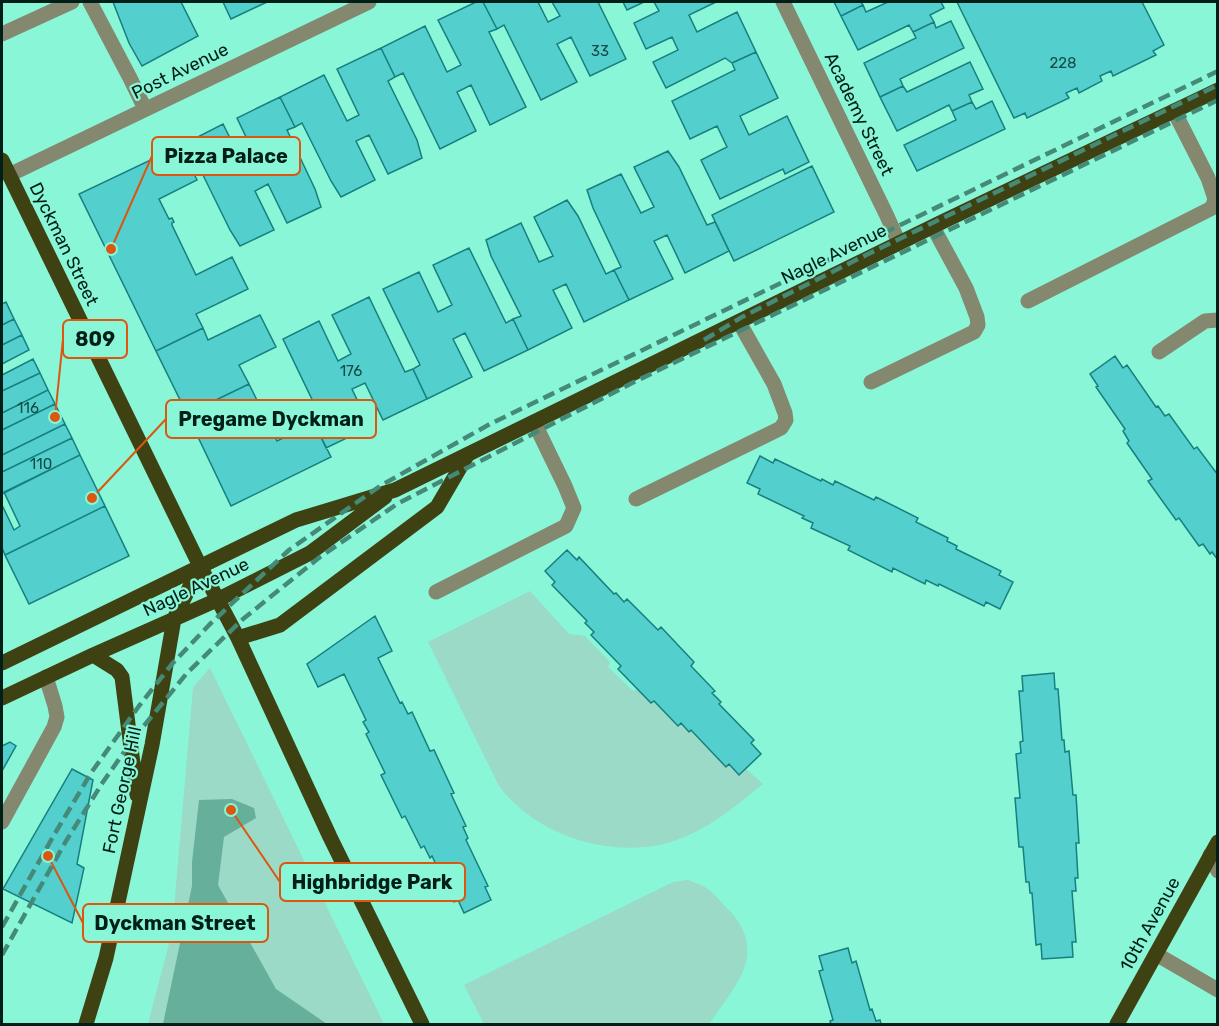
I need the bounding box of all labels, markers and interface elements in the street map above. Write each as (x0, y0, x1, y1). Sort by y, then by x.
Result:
street label: Post Avenue (128, 38, 232, 104)
house number: 33 (591, 42, 609, 60)
street label: Academy Street (820, 49, 898, 179)
house number: 228 (1049, 54, 1077, 72)
callout: Pizza Palace (152, 137, 300, 175)
text: Pizza Palace (164, 144, 288, 168)
street label: Dyckman Street (25, 179, 103, 309)
street label: Nagle Avenue (778, 219, 890, 289)
callout: 809 (63, 320, 127, 358)
text: 809 (75, 327, 115, 351)
house number: 176 (340, 362, 362, 380)
house number: 116 (17, 399, 39, 417)
callout: Pregame Dyckman (166, 400, 376, 438)
text: Pregame Dyckman (178, 407, 364, 431)
house number: 110 (30, 455, 52, 473)
street label: Nagle Avenue (139, 553, 253, 621)
street label: Fort George Hill (98, 724, 146, 856)
callout: Highbridge Park (280, 863, 465, 901)
text: Highbridge Park (291, 870, 453, 894)
street label: 10th Avenue (1115, 873, 1185, 975)
callout: Dyckman Street (83, 904, 268, 942)
text: Dyckman Street (94, 911, 256, 935)

